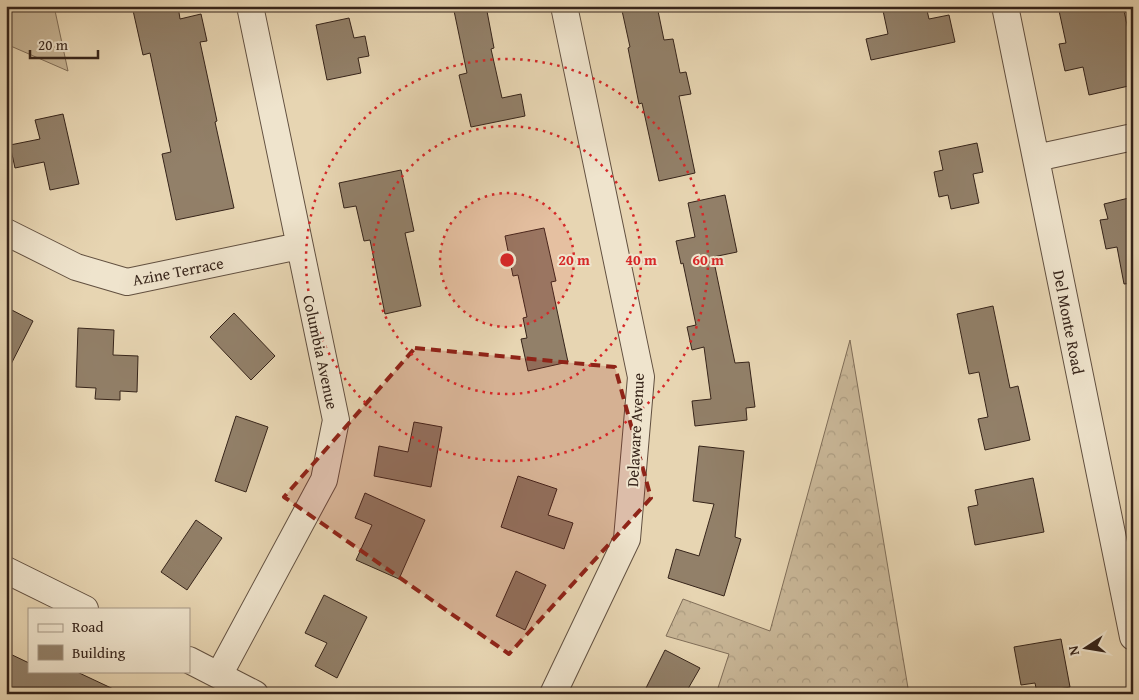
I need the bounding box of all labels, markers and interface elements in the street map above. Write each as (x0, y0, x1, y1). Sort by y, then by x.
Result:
scale bar (30, 28, 98, 60)
text: 20 m (38, 34, 69, 55)
text: 20 m (558, 249, 590, 270)
text: 40 m (625, 249, 657, 270)
text: 60 m (692, 249, 724, 270)
street label: Azine Terrace (130, 250, 226, 292)
centre of rings (498, 251, 516, 269)
street label: Del Monte Road (1047, 268, 1091, 377)
street label: Columbia Avenue (297, 293, 345, 411)
street label: Delaware Avenue (620, 372, 650, 488)
legend (28, 608, 190, 672)
text: Road (72, 616, 103, 637)
north arrow (1062, 622, 1112, 672)
text: Building (72, 642, 126, 663)
text: N (1062, 643, 1084, 657)

